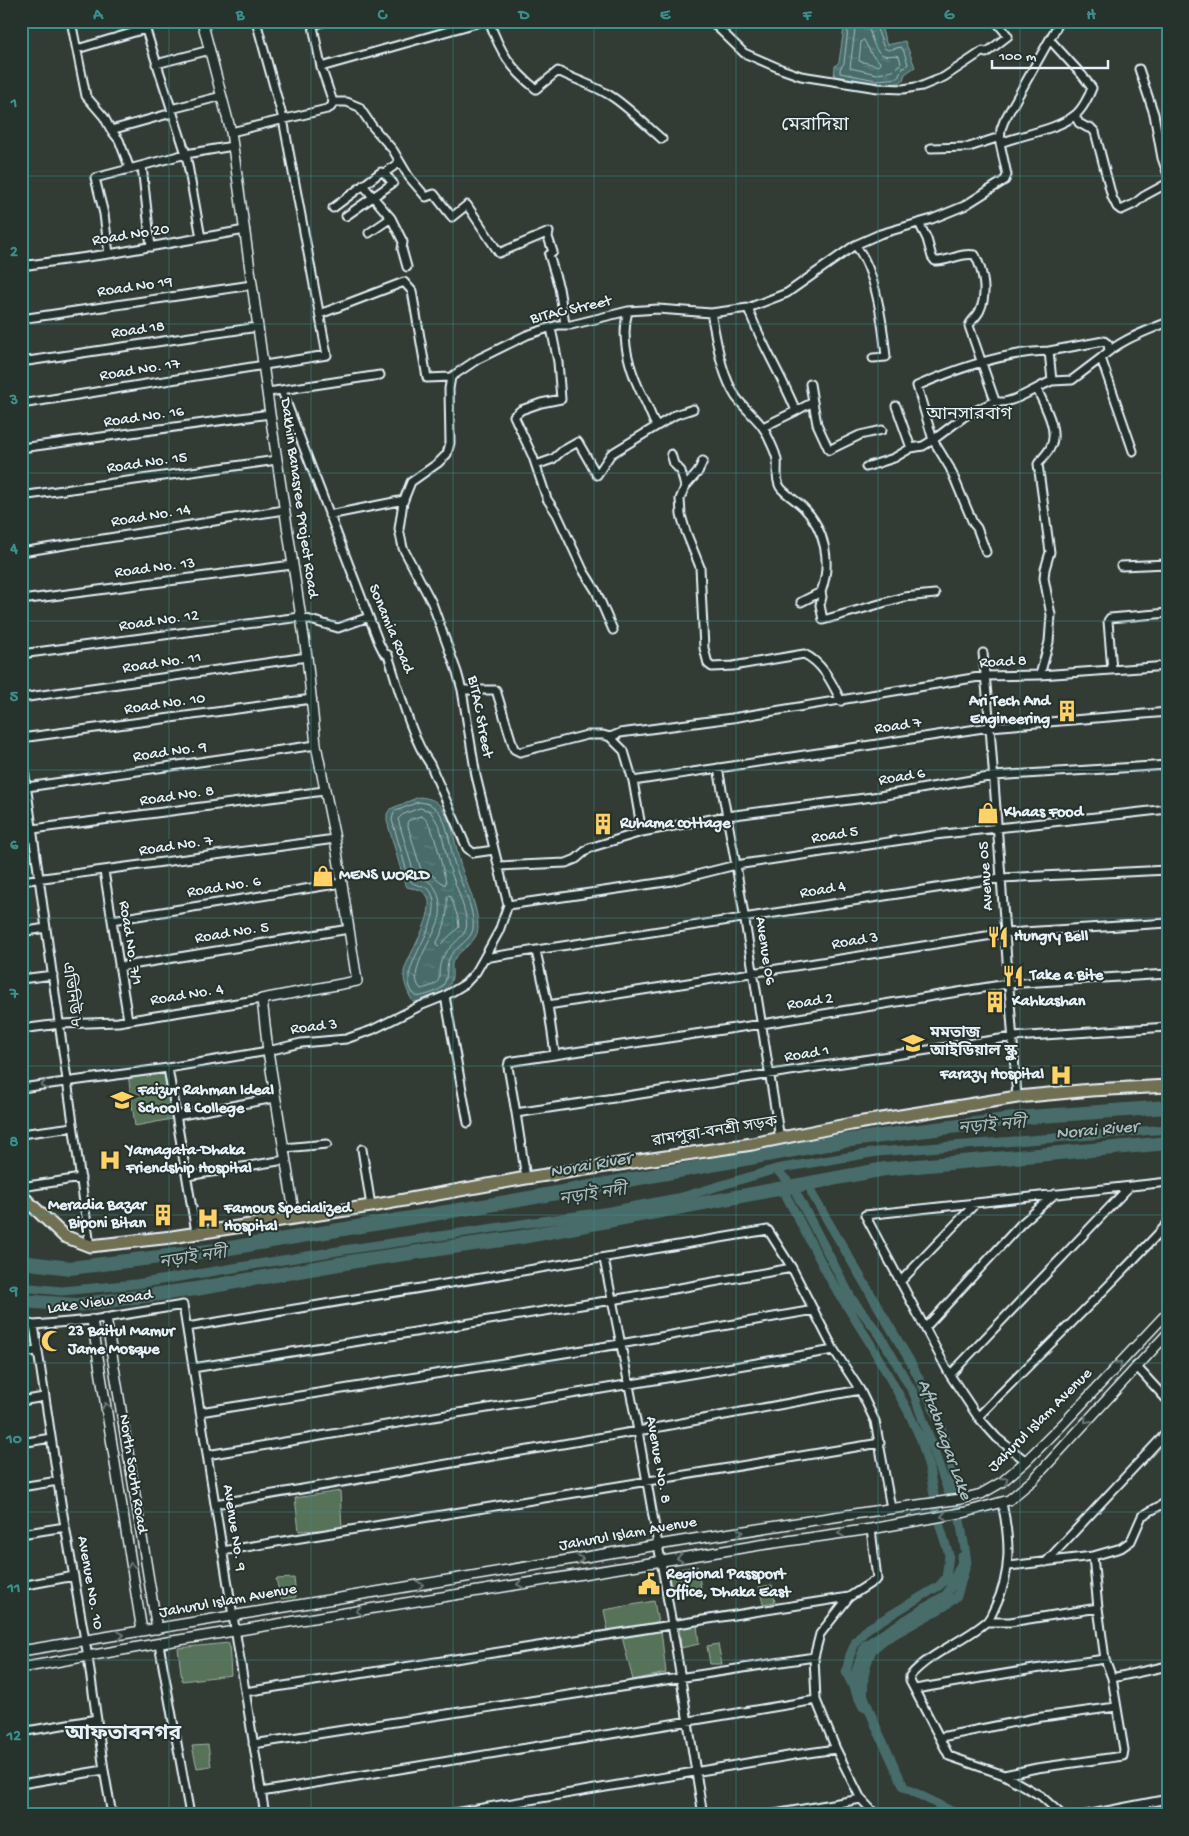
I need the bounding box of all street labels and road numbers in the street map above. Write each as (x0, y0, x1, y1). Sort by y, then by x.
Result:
street label: Road No 20 (91, 221, 171, 251)
street label: Road No 19 (96, 273, 174, 303)
street label: BITAC Street (528, 292, 615, 330)
street label: Road 18 (110, 318, 166, 344)
street label: Road No. 17 (98, 355, 182, 387)
street label: Dakhin Banasree Project Road (274, 396, 322, 601)
street label: Road No. 16 (103, 403, 186, 433)
street label: Road No. 15 (105, 449, 189, 479)
street label: Road No. 14 (110, 501, 193, 533)
street label: Road No. 13 (114, 555, 196, 583)
street label: Sonamia Road (363, 582, 418, 678)
street label: Road No. 12 (118, 607, 200, 637)
street label: Road No. 11 (121, 649, 203, 679)
street label: Road 8 (979, 652, 1027, 674)
street label: BITAC Street (462, 674, 496, 761)
street label: Road No. 10 (123, 690, 207, 720)
street label: Road 7 (873, 714, 923, 740)
street label: Road No. 9 (132, 738, 208, 768)
street label: Road 6 (877, 765, 927, 791)
street label: Road No. 8 (139, 782, 216, 812)
street label: Road 5 (810, 823, 860, 849)
street label: Road No. 7 (138, 832, 215, 862)
street label: Avenue 05 (975, 841, 999, 911)
street label: Road No. 6 (186, 873, 263, 903)
street label: Road 4 (799, 878, 848, 904)
street label: Road No. 7/1 (113, 900, 145, 986)
street label: Avenue 06 (749, 915, 779, 987)
street label: Road No. 5 (194, 919, 270, 949)
street label: Road 3 (830, 929, 880, 955)
street label: এভিনিউ ৮ (56, 961, 87, 1029)
street label: Road No. 4 (149, 981, 225, 1011)
street label: Road 2 (786, 990, 835, 1016)
street label: Road 3 (289, 1016, 339, 1040)
street label: Road 1 (783, 1042, 831, 1068)
street label: রামপুরা-বনশ্রী সড়ক (649, 1111, 780, 1152)
street label: Lake View Road (46, 1286, 155, 1320)
street label: Jahurul Islam Avenue (985, 1364, 1098, 1477)
street label: North South Road (113, 1413, 151, 1537)
street label: Avenue No. 8 (640, 1415, 674, 1505)
street label: Avenue No. 9 (217, 1483, 249, 1573)
street label: Jahurul Islam Avenue (558, 1513, 699, 1556)
street label: Avenue No. 10 (71, 1535, 107, 1631)
street label: Jahurul Islam Avenue (158, 1580, 299, 1623)

